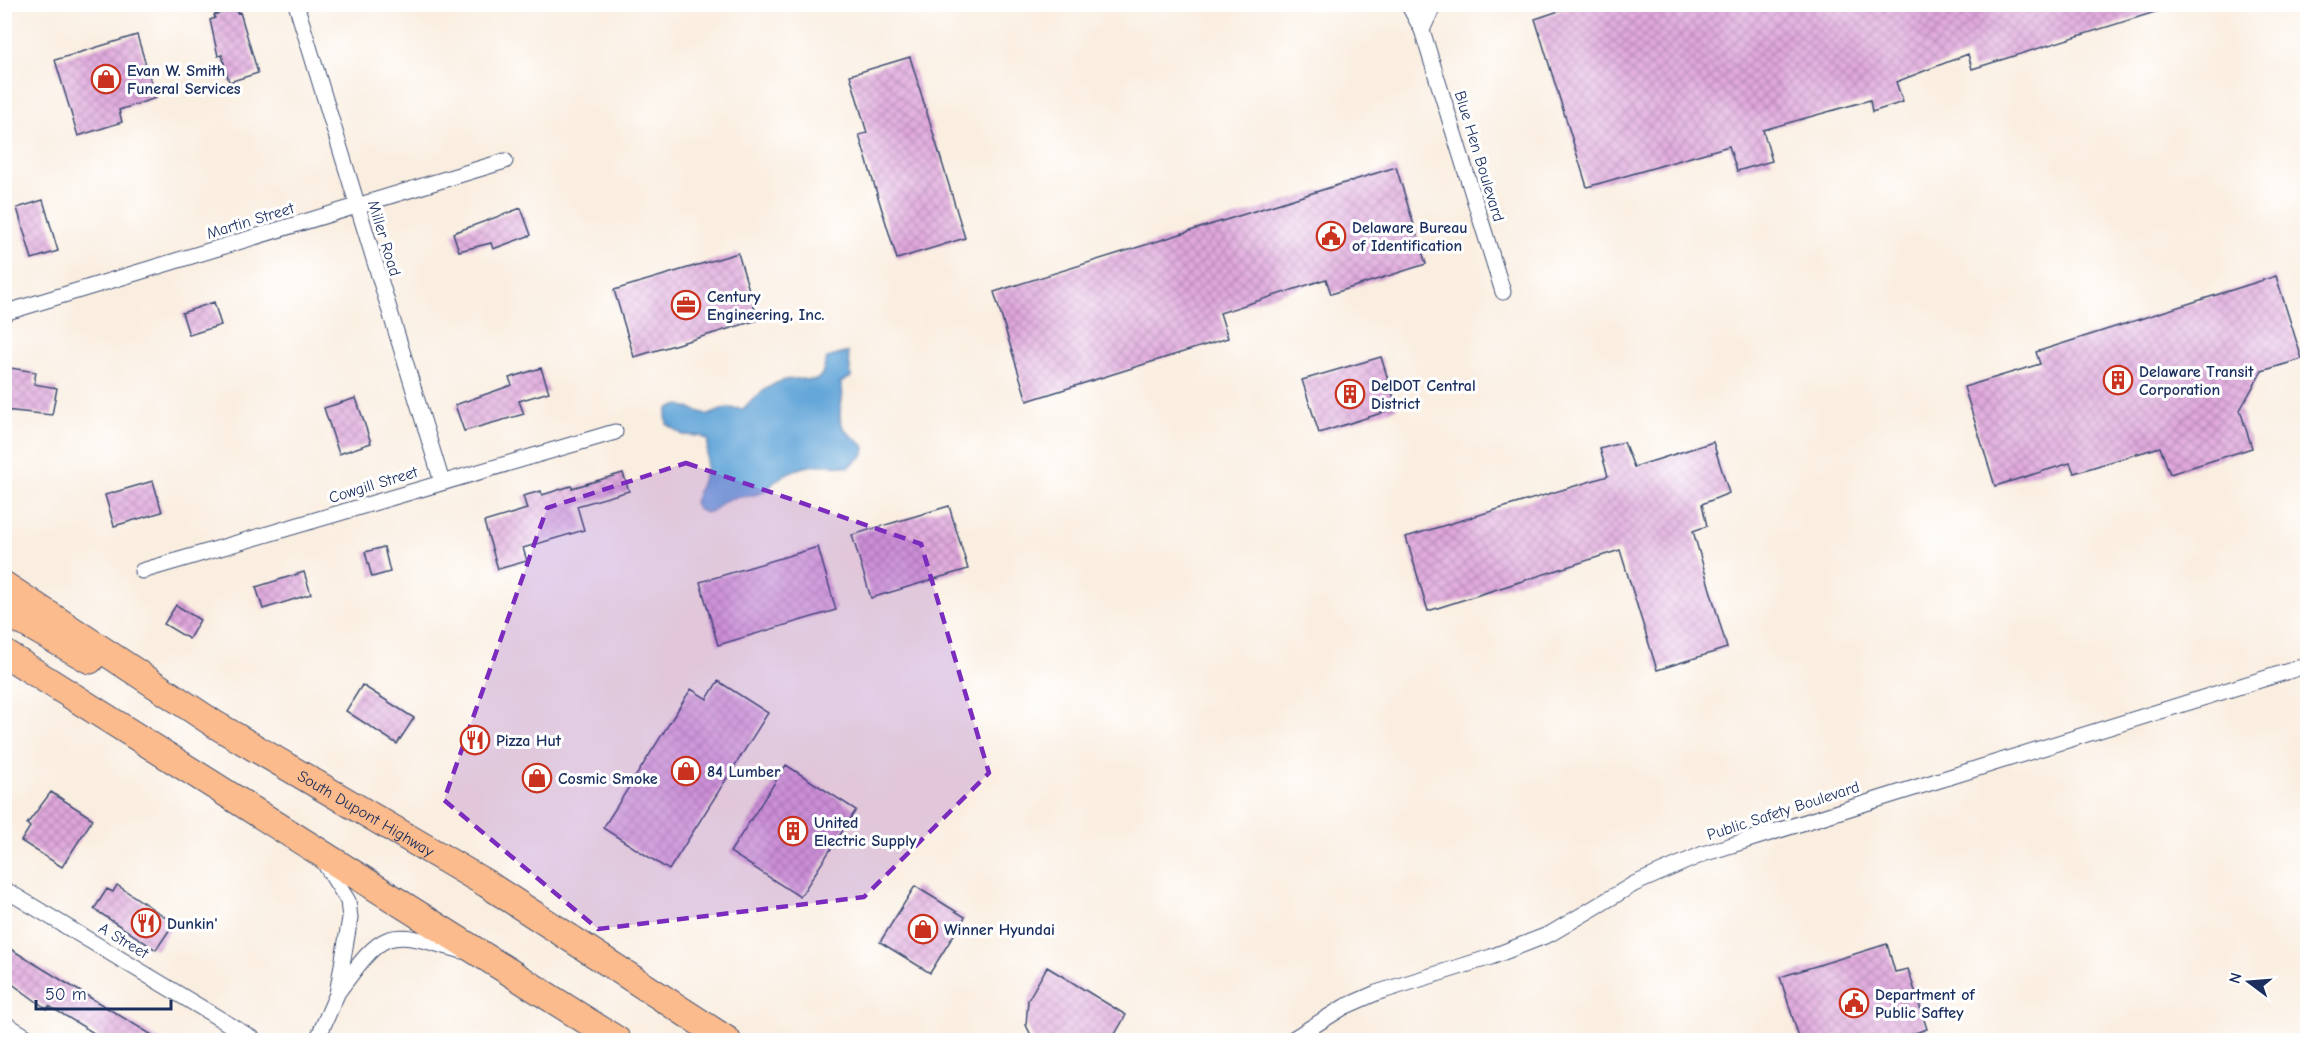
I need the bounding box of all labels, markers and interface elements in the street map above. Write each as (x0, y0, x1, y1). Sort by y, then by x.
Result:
place label: Evan W. Smith Funeral Services (127, 62, 241, 98)
shop icon: Evan W. Smith Funeral Services (90, 63, 122, 95)
street label: Blue Hen Boulevard (1451, 89, 1508, 224)
street label: Miller Road (364, 198, 404, 278)
street label: Martin Street (204, 199, 297, 243)
place label: Delaware Bureau of Identification (1352, 219, 1468, 255)
public building icon: Delaware Bureau of Identification (1315, 220, 1347, 252)
place label: Century Engineering, Inc. (707, 288, 824, 324)
office icon: Century Engineering, Inc. (670, 289, 702, 321)
place label: Delaware Transit Corporation (2139, 363, 2254, 399)
building icon: Delaware Transit Corporation (2102, 364, 2134, 396)
place label: DelDOT Central District (1371, 377, 1476, 413)
building icon: DelDOT Central District (1334, 378, 1366, 410)
street label: Cowgill Street (327, 463, 420, 507)
restaurant icon: Pizza Hut (459, 724, 491, 756)
place label: Pizza Hut (496, 732, 562, 750)
shop icon: 84 Lumber (670, 755, 702, 787)
shop icon: Cosmic Smoke (521, 762, 553, 794)
place label: 84 Lumber (707, 763, 781, 781)
street label: South Dupont Highway (294, 767, 438, 861)
place label: Cosmic Smoke (558, 770, 658, 788)
street label: Public Safety Boulevard (1705, 778, 1862, 844)
place label: United Electric Supply (814, 814, 917, 850)
building icon: United Electric Supply (777, 815, 809, 847)
restaurant icon: Dunkin' (130, 907, 162, 939)
shop icon: Winner Hyundai (907, 913, 939, 945)
place label: Dunkin' (167, 915, 218, 933)
street label: A Street (95, 919, 152, 963)
place label: Winner Hyundai (944, 921, 1055, 939)
north arrow (2219, 952, 2279, 1012)
text: N (2225, 971, 2246, 986)
scale bar (36, 973, 171, 1011)
text: 50 m (45, 984, 87, 1005)
place label: Department of Public Saftey (1875, 986, 1975, 1022)
public building icon: Department of Public Saftey (1838, 987, 1870, 1019)

